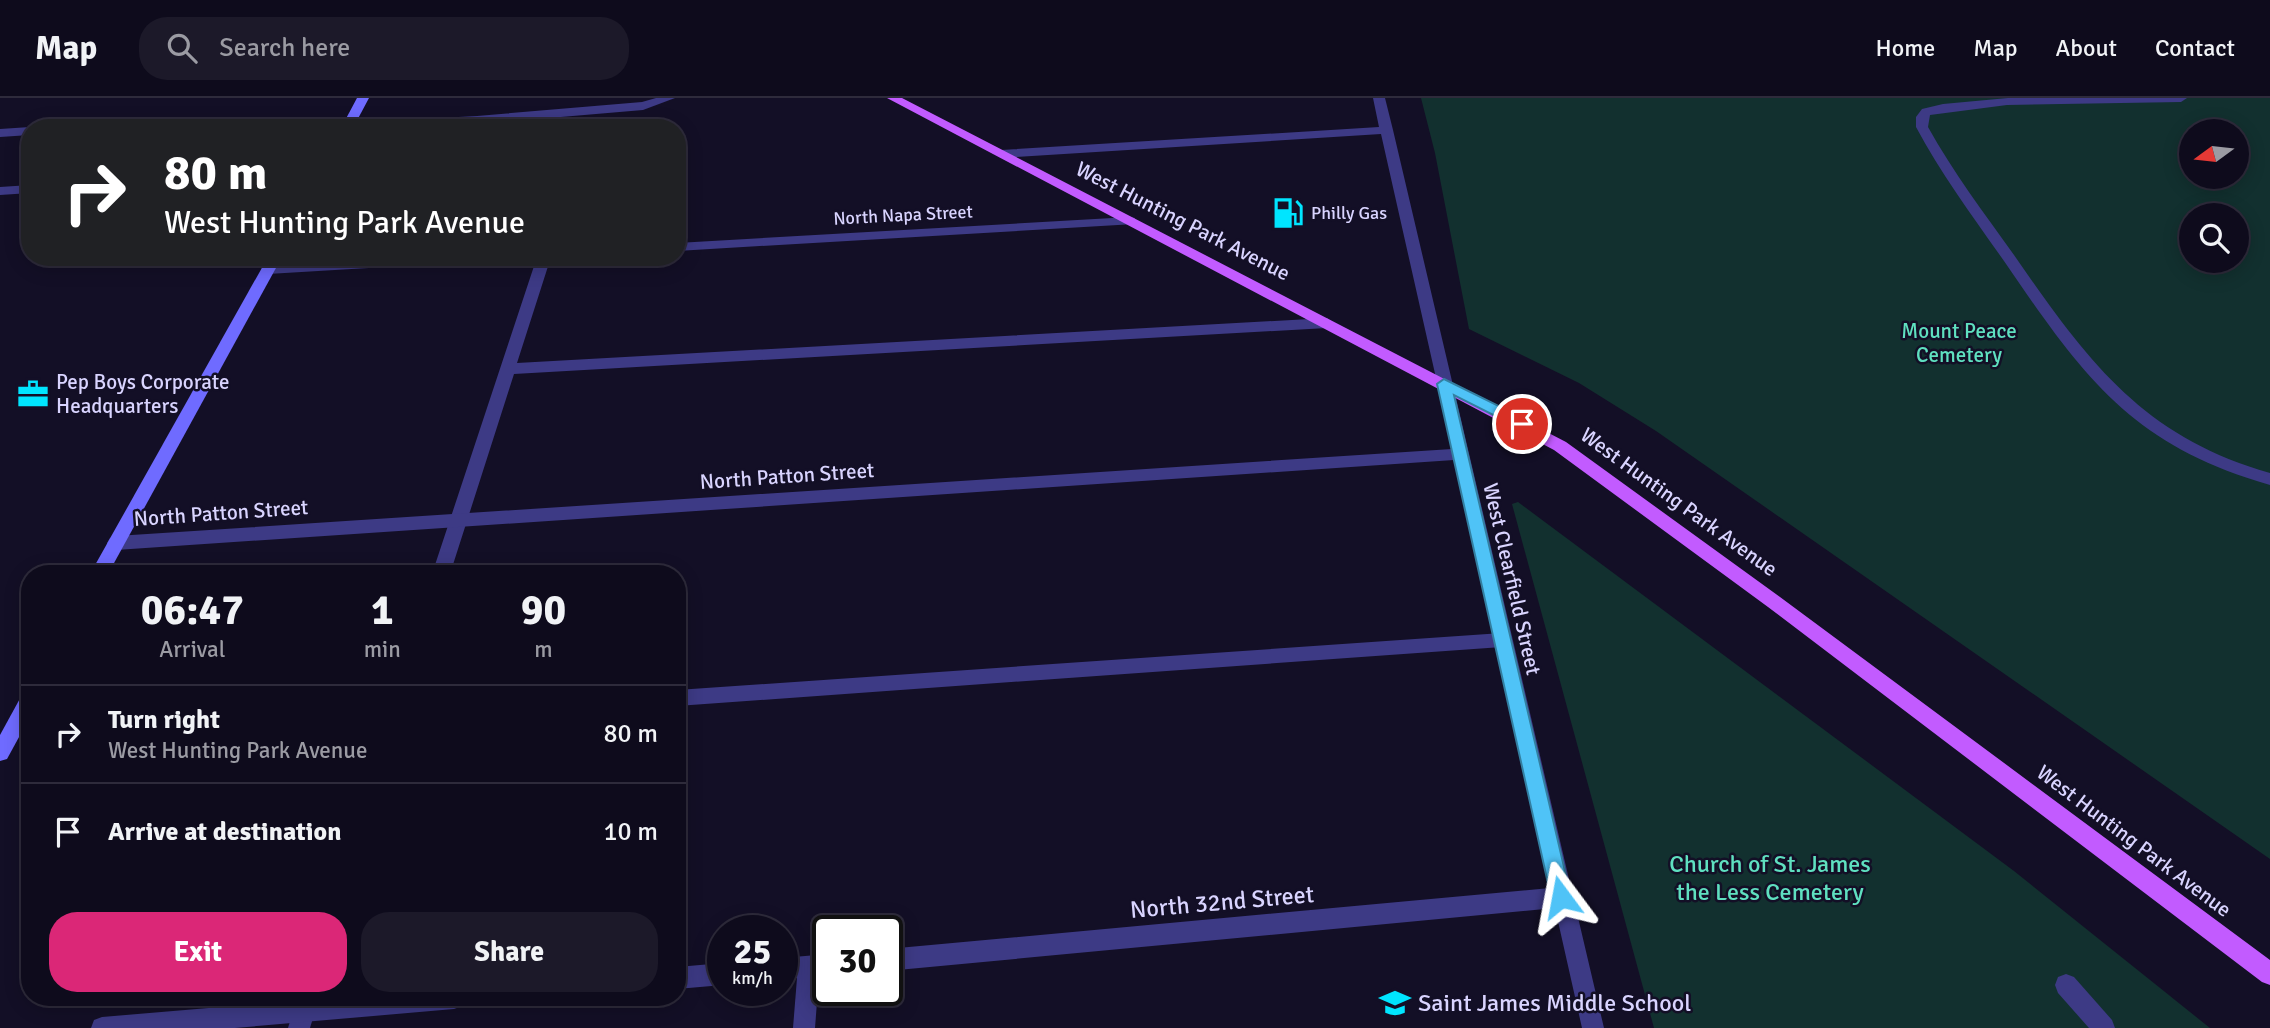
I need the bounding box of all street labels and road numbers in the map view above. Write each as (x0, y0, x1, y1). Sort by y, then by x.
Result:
street label: West Hunting Park Avenue (1072, 156, 1294, 286)
street label: North Napa Street (833, 200, 973, 230)
street label: West Hunting Park Avenue (1576, 422, 1782, 582)
street label: North Patton Street (699, 457, 875, 495)
street label: West Clearfield Street (1477, 481, 1547, 677)
street label: North Patton Street (133, 494, 309, 532)
street label: West Hunting Park Avenue (2032, 759, 2236, 923)
street label: North 32nd Street (1129, 879, 1315, 925)

